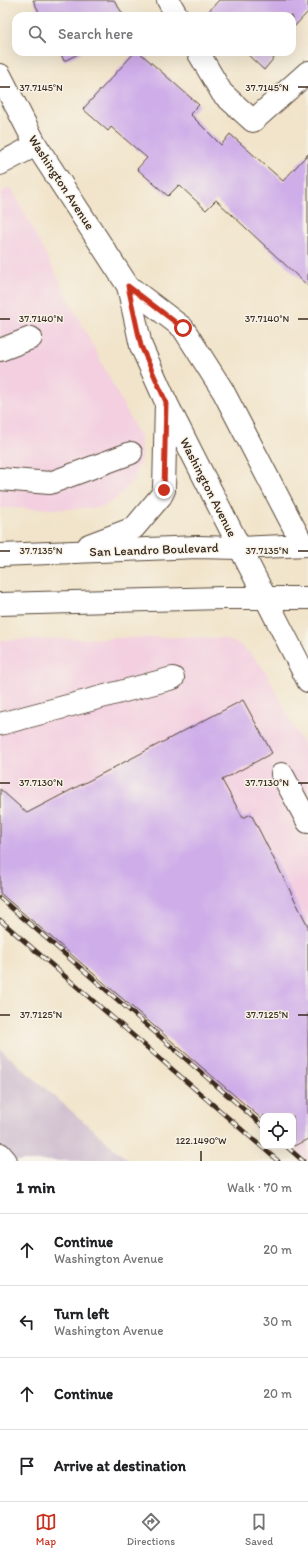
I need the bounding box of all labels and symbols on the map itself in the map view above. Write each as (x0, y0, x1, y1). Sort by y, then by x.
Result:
text: 37.7145°N (19, 81, 63, 94)
text: 37.7145°N (245, 81, 289, 94)
street label: Washington Avenue (25, 132, 98, 232)
text: 37.7140°N (19, 312, 63, 325)
text: 37.7140°N (245, 312, 289, 325)
route start (174, 319, 192, 337)
street label: Washington Avenue (177, 435, 240, 539)
route end (155, 481, 173, 499)
street label: San Leandro Boulevard (89, 540, 219, 559)
text: 37.7135°N (20, 544, 63, 557)
text: 37.7135°N (246, 544, 289, 557)
text: 37.7130°N (19, 776, 63, 789)
text: 37.7130°N (245, 776, 289, 789)
text: 37.7125°N (20, 1008, 63, 1021)
text: 37.7125°N (246, 1008, 289, 1021)
text: 122.1490°W (175, 1134, 227, 1147)

